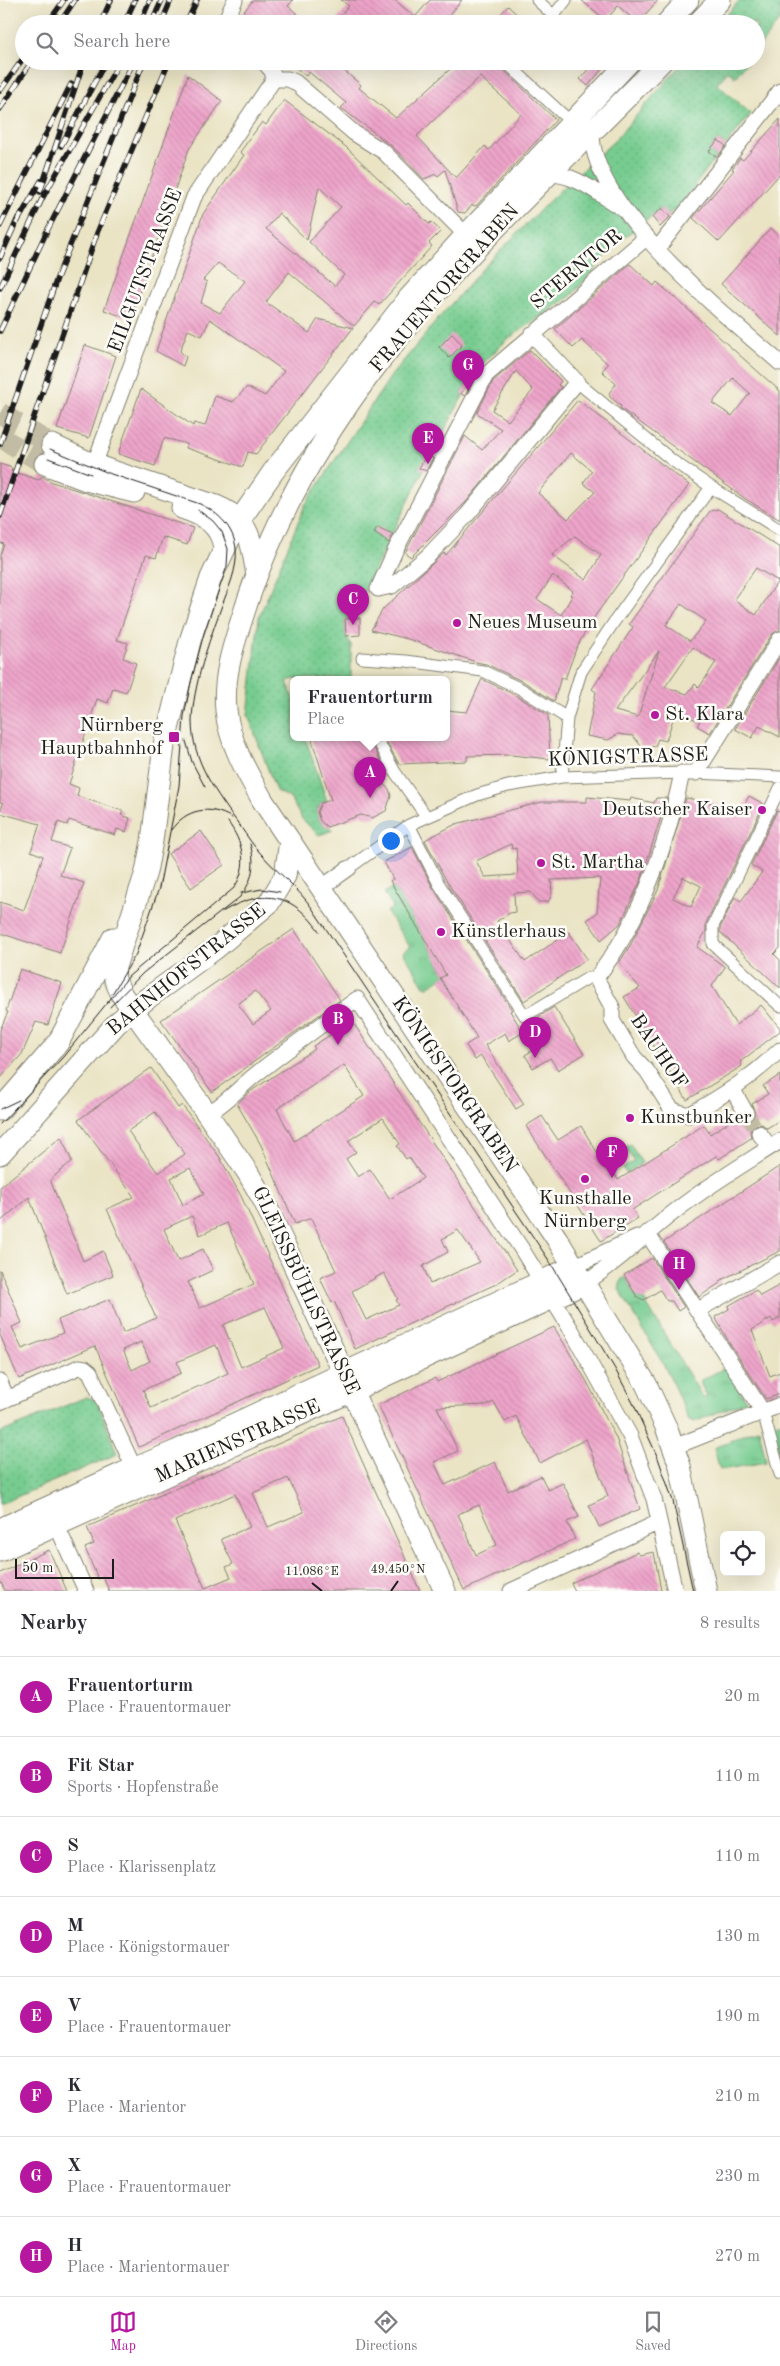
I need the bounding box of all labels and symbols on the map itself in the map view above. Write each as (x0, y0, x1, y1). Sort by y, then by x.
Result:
street label: EILGUTSTRASSE (105, 186, 187, 356)
street label: FRAUENTORGRABEN (365, 200, 525, 378)
street label: STERNTOR (527, 226, 627, 314)
pin: G (452, 350, 484, 391)
pin: E (412, 423, 444, 464)
pin: C (337, 584, 369, 625)
place label: Neues Museum (467, 613, 598, 633)
marker: Neues Museum (451, 617, 463, 629)
place label: St. Klara (665, 705, 744, 725)
marker: St. Klara (649, 709, 661, 721)
place label: Nürnberg Hauptbahnhof (40, 716, 164, 759)
marker: Nürnberg Hauptbahnhof (167, 730, 181, 744)
street label: KÖNIGSTRASSE (547, 742, 709, 771)
pin: A (354, 757, 386, 798)
place label: Deutscher Kaiser (602, 800, 752, 820)
marker: Deutscher Kaiser (756, 804, 768, 816)
your location (378, 828, 404, 854)
place label: St. Martha (551, 853, 644, 873)
marker: St. Martha (535, 857, 547, 869)
street label: BAHNHOFSTRASSE (104, 900, 270, 1040)
place label: Künstlerhaus (451, 922, 566, 942)
marker: Künstlerhaus (435, 926, 447, 938)
street label: KÖNIGSTORGRABEN (388, 992, 523, 1177)
pin: B (322, 1004, 354, 1045)
street label: BAUHOF (626, 1011, 690, 1093)
pin: D (519, 1017, 551, 1058)
place label: Kunstbunker (640, 1108, 752, 1128)
marker: Kunstbunker (624, 1112, 636, 1124)
pin: F (596, 1137, 628, 1178)
marker: Kunsthalle Nürnberg (579, 1173, 591, 1185)
street label: GLEISSBÜHLSTRASSE (248, 1183, 365, 1398)
place label: Kunsthalle Nürnberg (538, 1189, 632, 1232)
pin: H (663, 1249, 695, 1290)
street label: MARIENSTRASSE (152, 1397, 324, 1487)
scale bar (15, 1556, 114, 1579)
text: 49.450°N (371, 1563, 425, 1576)
text: 11.086°E (285, 1566, 339, 1578)

